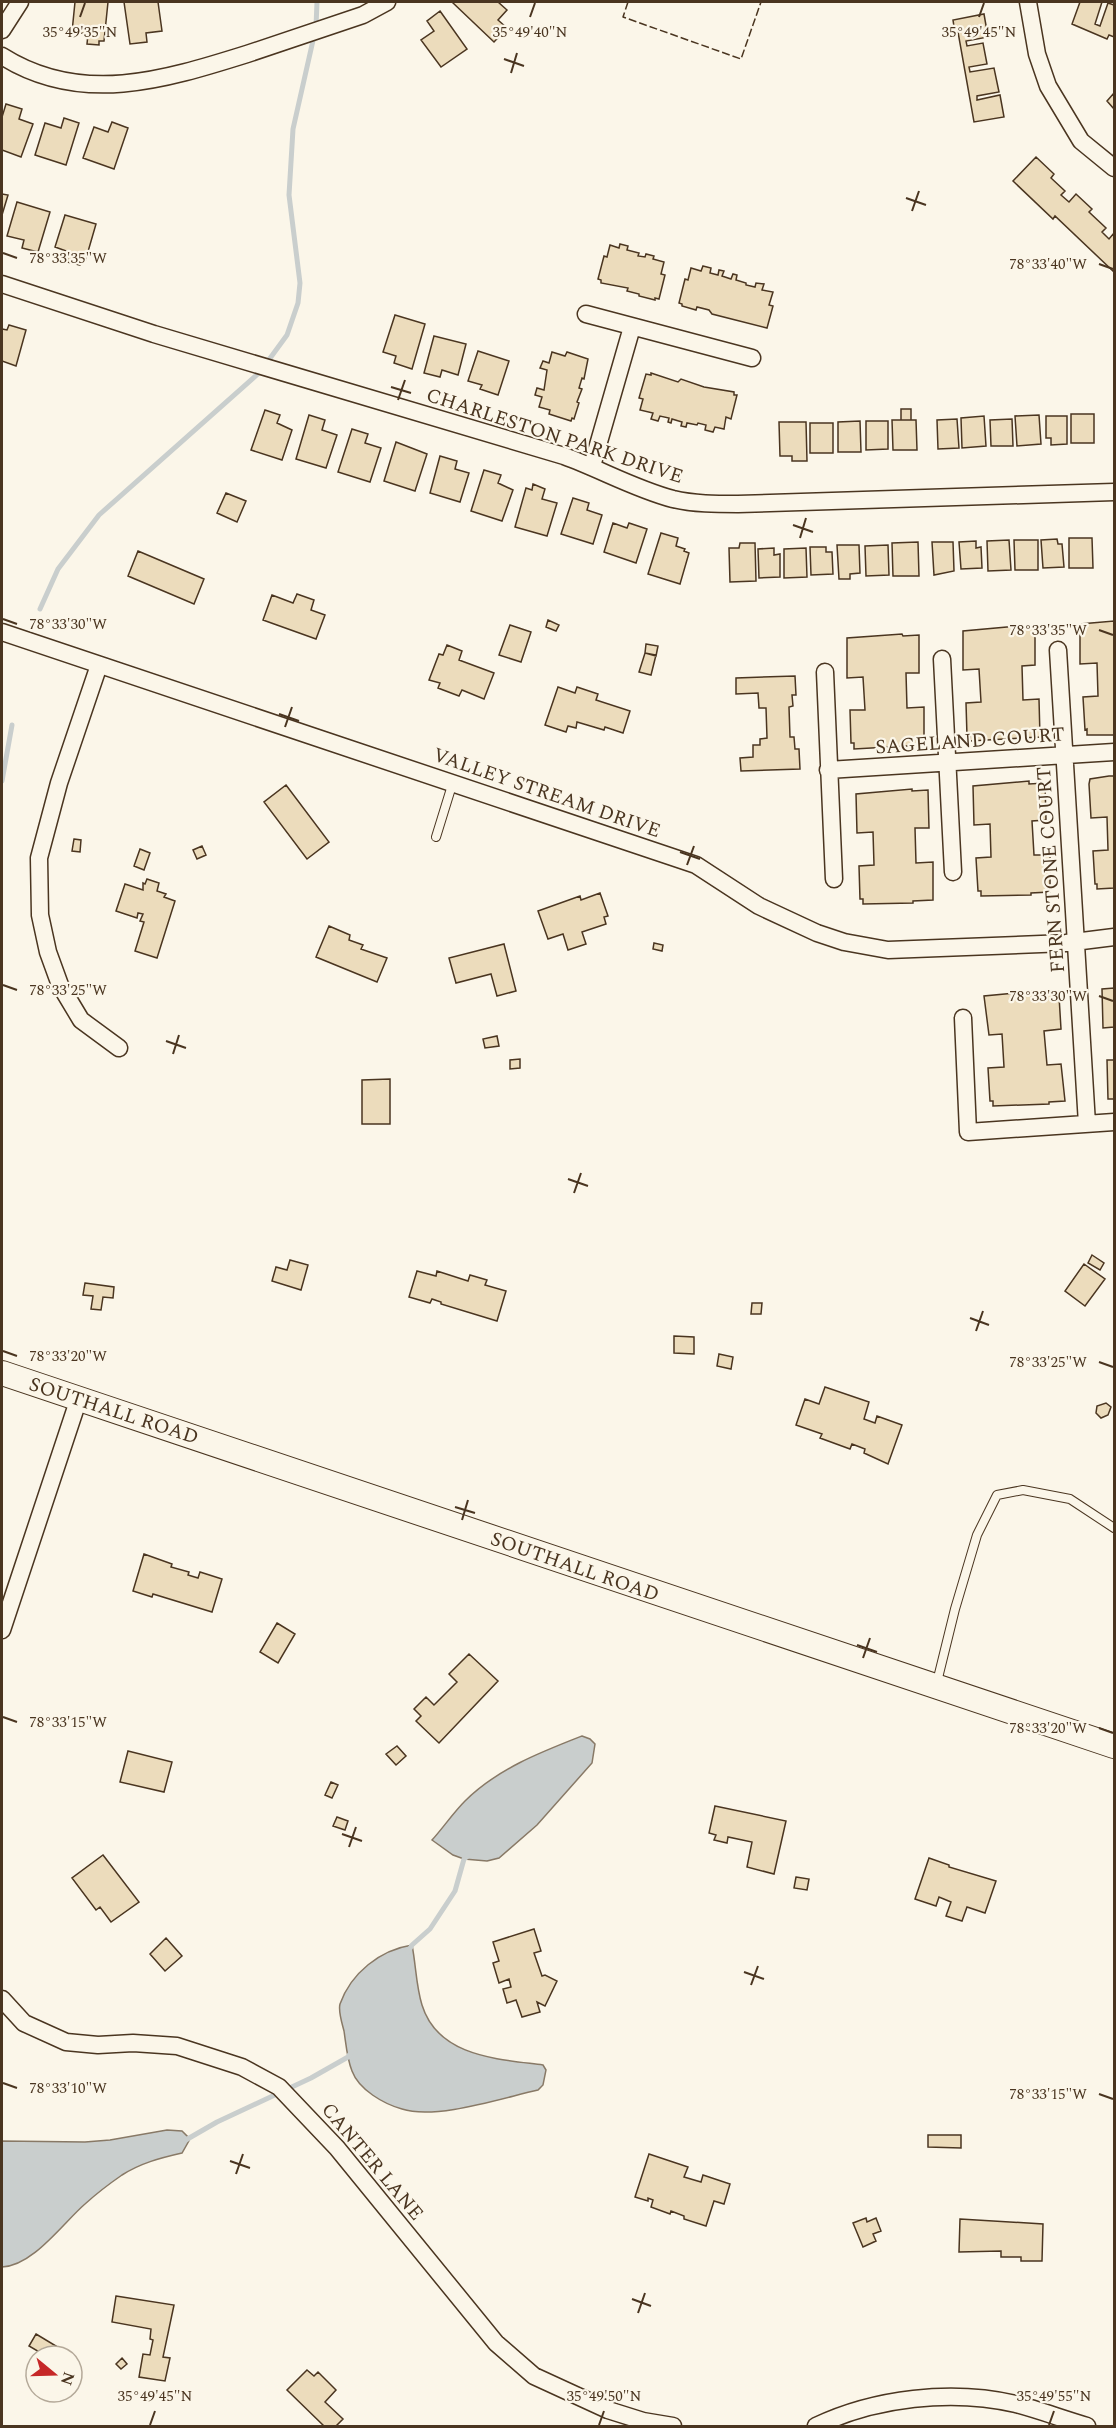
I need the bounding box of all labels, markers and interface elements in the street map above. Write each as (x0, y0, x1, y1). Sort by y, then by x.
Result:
text: 35°49'35"N (43, 21, 118, 44)
text: 35°49'40"N (493, 21, 568, 44)
text: 35°49'45"N (942, 21, 1017, 44)
text: 78°33'35"W (29, 247, 107, 270)
text: 78°33'40"W (1009, 253, 1087, 276)
street label: CHARLESTON PARK DRIVE (422, 380, 687, 492)
text: 78°33'30"W (29, 613, 107, 636)
text: 78°33'35"W (1009, 619, 1087, 642)
street label: SAGELAND COURT (874, 719, 1066, 763)
street label: VALLEY STREAM DRIVE (429, 740, 665, 846)
street label: FERN STONE COURT (1029, 766, 1073, 974)
text: 78°33'25"W (29, 979, 107, 1002)
text: 78°33'30"W (1009, 985, 1087, 1008)
text: 78°33'20"W (29, 1345, 107, 1368)
text: 78°33'25"W (1009, 1351, 1087, 1374)
street label: SOUTHALL ROAD (25, 1369, 202, 1453)
street label: SOUTHALL ROAD (486, 1524, 663, 1610)
text: 78°33'15"W (29, 1711, 107, 1734)
text: 78°33'20"W (1009, 1717, 1087, 1740)
text: 78°33'10"W (29, 2077, 107, 2100)
text: 78°33'15"W (1009, 2083, 1087, 2106)
street label: CANTER LANE (314, 2096, 431, 2227)
north arrow (24, 2344, 84, 2404)
text: N (54, 2368, 81, 2389)
text: 35°49'45"N (118, 2385, 193, 2408)
text: 35°49'50"N (567, 2385, 642, 2408)
text: 35°49'55"N (1017, 2385, 1092, 2408)

